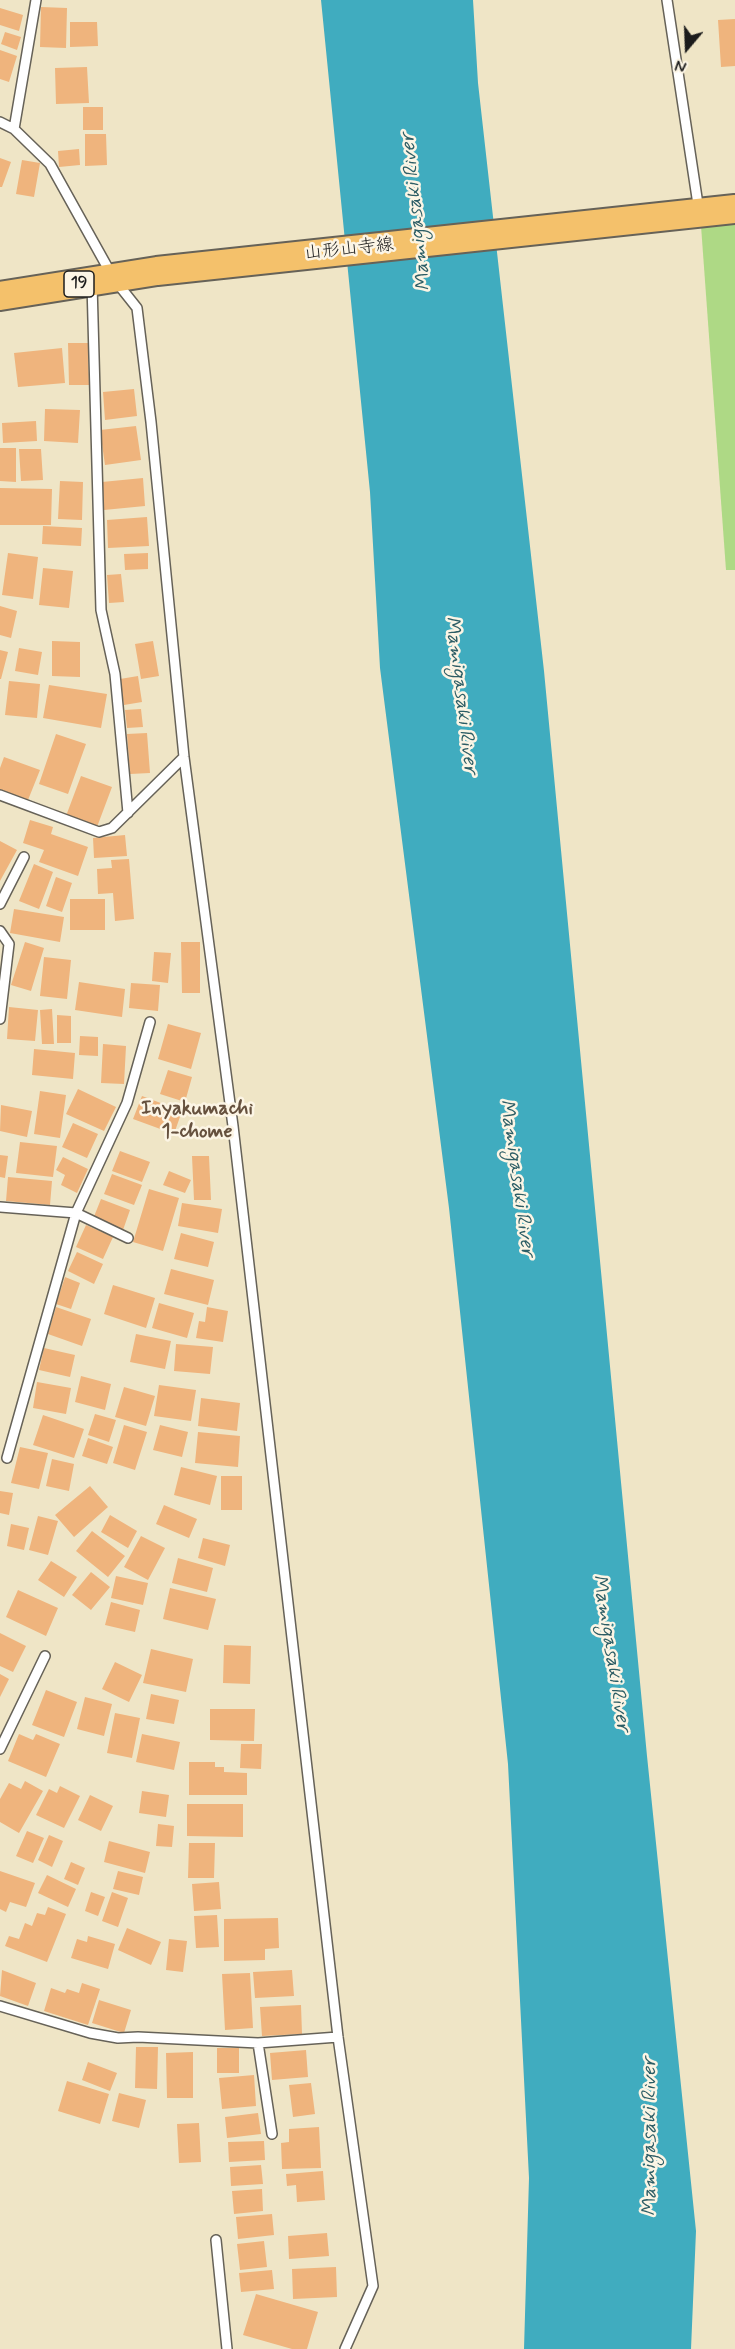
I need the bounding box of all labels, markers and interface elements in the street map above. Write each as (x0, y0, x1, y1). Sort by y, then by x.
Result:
north arrow (657, 18, 717, 78)
text: N (673, 54, 689, 77)
water label: Mamigasaki River (397, 132, 437, 292)
street label: 山形山寺線 (303, 235, 395, 265)
road number: 19 (64, 271, 94, 297)
water label: Mamigasaki River (438, 615, 482, 775)
district label: Inyakumachi 1-chome (141, 1098, 253, 1145)
water label: Mamigasaki River (493, 1098, 539, 1258)
water label: Mamigasaki River (586, 1573, 634, 1733)
water label: Mamigasaki River (639, 2058, 663, 2216)

